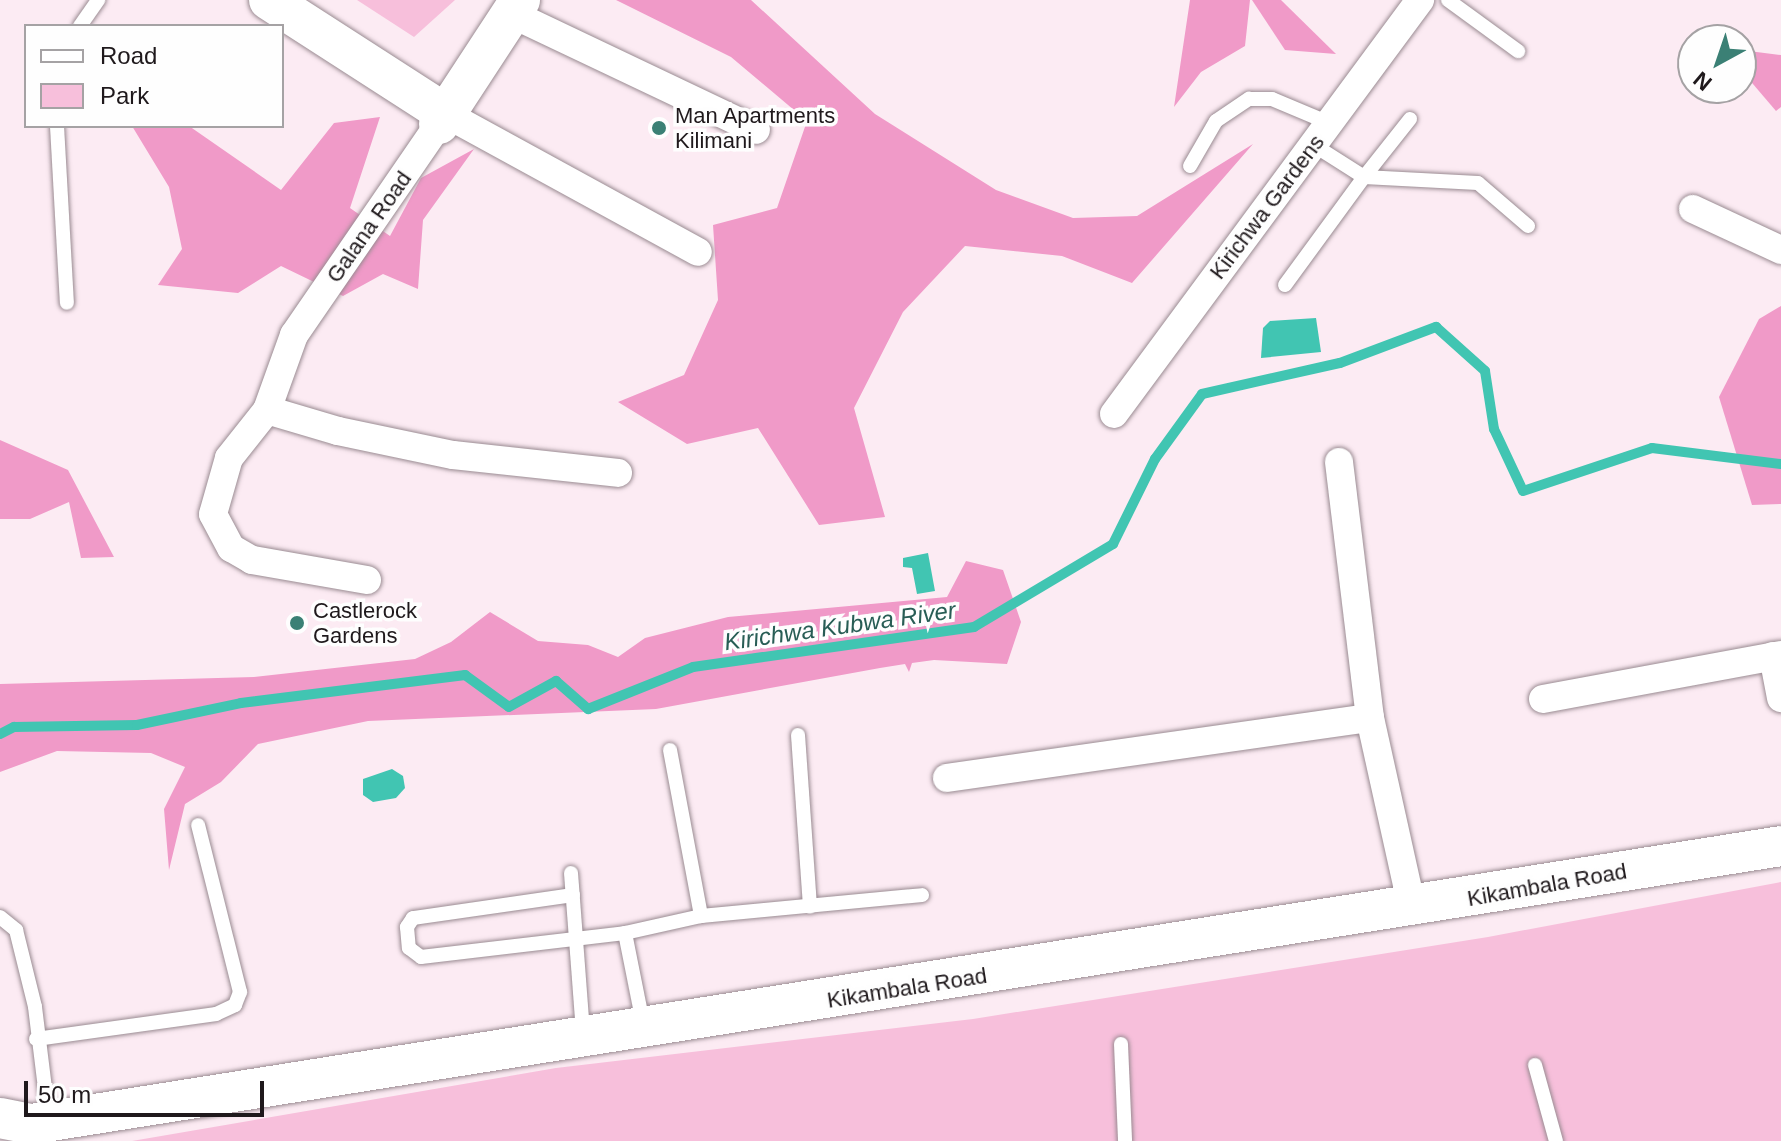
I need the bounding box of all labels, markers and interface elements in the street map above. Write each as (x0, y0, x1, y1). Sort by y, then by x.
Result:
legend (24, 24, 284, 128)
north arrow (1677, 24, 1757, 104)
text: Road (100, 42, 157, 69)
text: N (1688, 67, 1717, 96)
text: Park (100, 82, 149, 109)
place label: Man Apartments Kilimani (675, 102, 836, 154)
marker: Man Apartments Kilimani (650, 119, 668, 137)
street label: Kirichwa Gardens (1204, 130, 1330, 284)
street label: Galana Road (321, 166, 417, 288)
water label: Kirichwa Kubwa River (722, 595, 958, 657)
place label: Castlerock Gardens (313, 597, 417, 648)
marker: Castlerock Gardens (288, 614, 306, 632)
street label: Kikambala Road (1465, 858, 1629, 912)
street label: Kikambala Road (825, 962, 989, 1014)
scale bar (28, 1065, 268, 1115)
text: 50 m (38, 1081, 91, 1108)

